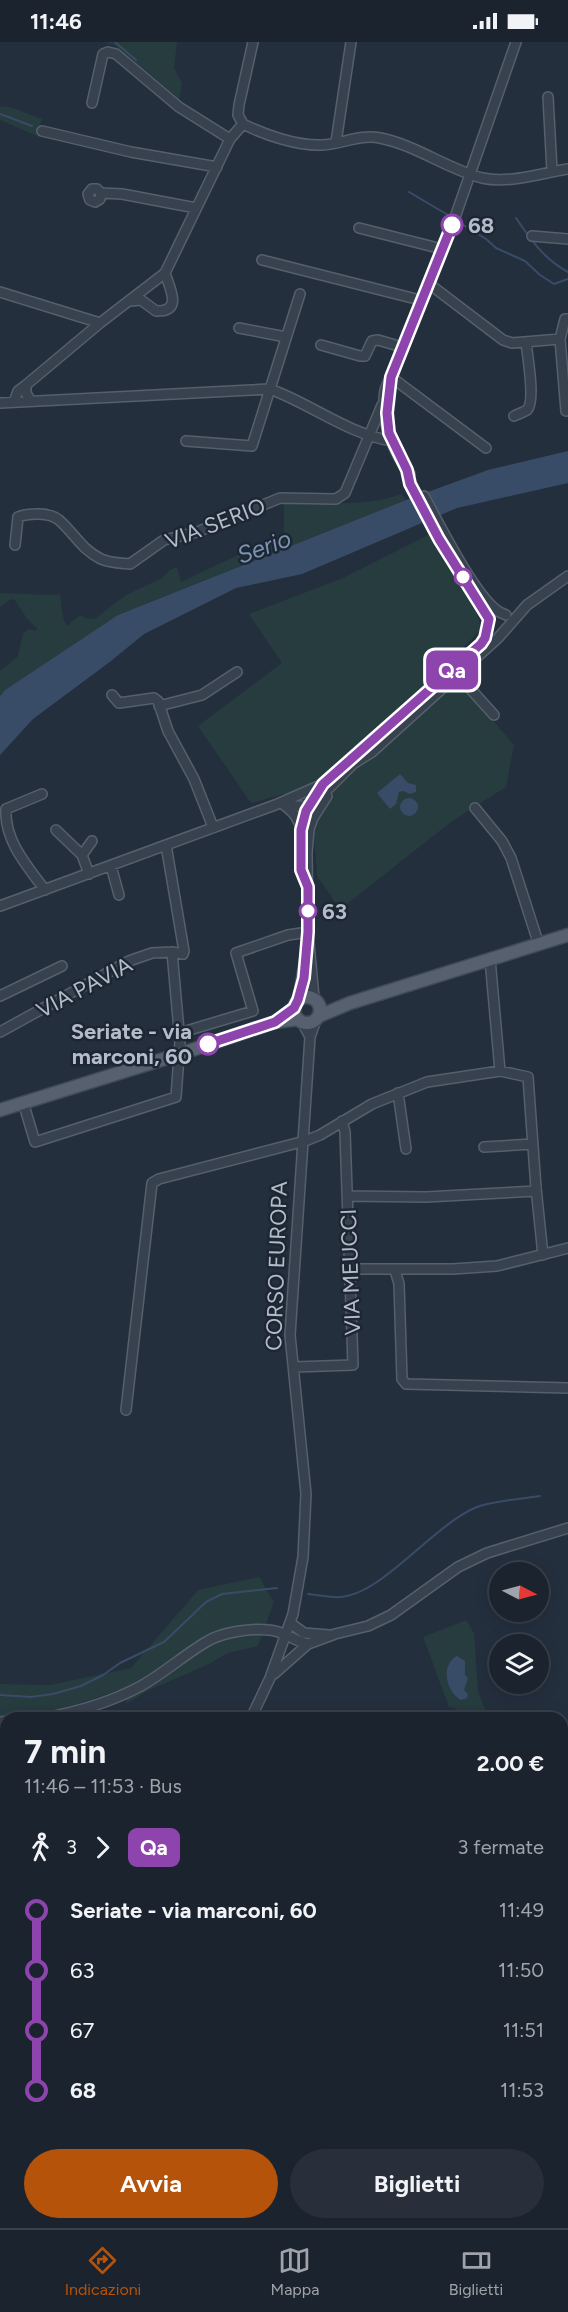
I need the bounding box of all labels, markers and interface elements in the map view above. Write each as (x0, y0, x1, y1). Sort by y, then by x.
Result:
text: 11:46 (30, 8, 82, 35)
place label: 68 (468, 212, 494, 239)
marker: 68 (441, 214, 463, 236)
street label: VIA SERIO (161, 492, 269, 555)
water label: Serio (233, 523, 295, 570)
unlabelled marker (454, 568, 472, 586)
line badge: Qa (425, 650, 479, 690)
text: Qa (438, 658, 466, 683)
place label: 63 (322, 898, 347, 925)
marker: 63 (299, 902, 317, 920)
street label: VIA PAVIA (32, 951, 137, 1024)
place label: Seriate - via marconi, 60 (71, 1018, 192, 1070)
marker: Seriate - via marconi, 60 (197, 1033, 219, 1055)
street label: CORSO EUROPA (260, 1181, 293, 1351)
street label: VIA MEUCCI (335, 1208, 366, 1336)
north arrow (489, 1562, 549, 1622)
map controls (489, 1562, 549, 1694)
button: layers (489, 1634, 549, 1694)
text: 7 min (24, 1732, 106, 1771)
text: 2.00 € (477, 1750, 544, 1777)
text: 11:46 – 11:53 · Bus (24, 1774, 182, 1798)
icon: walk (24, 1831, 57, 1864)
icon: forward (86, 1831, 119, 1864)
text: 3 (66, 1835, 77, 1859)
text: Qa (140, 1835, 168, 1860)
text: 3 fermate (458, 1835, 544, 1859)
text: Seriate - via marconi, 60 (70, 1897, 317, 1924)
text: 11:49 (499, 1898, 544, 1922)
text: 63 (70, 1957, 94, 1984)
text: 11:50 (498, 1958, 544, 1982)
text: 67 (70, 2017, 94, 2044)
text: 11:51 (503, 2018, 544, 2042)
text: 68 (70, 2077, 96, 2104)
text: 11:53 (500, 2078, 544, 2102)
button: Avvia (24, 2149, 278, 2218)
button: Biglietti (290, 2149, 544, 2218)
tab: Indicazioni (65, 2244, 141, 2299)
tab: Mappa (271, 2244, 319, 2299)
tab: Biglietti (449, 2244, 503, 2299)

